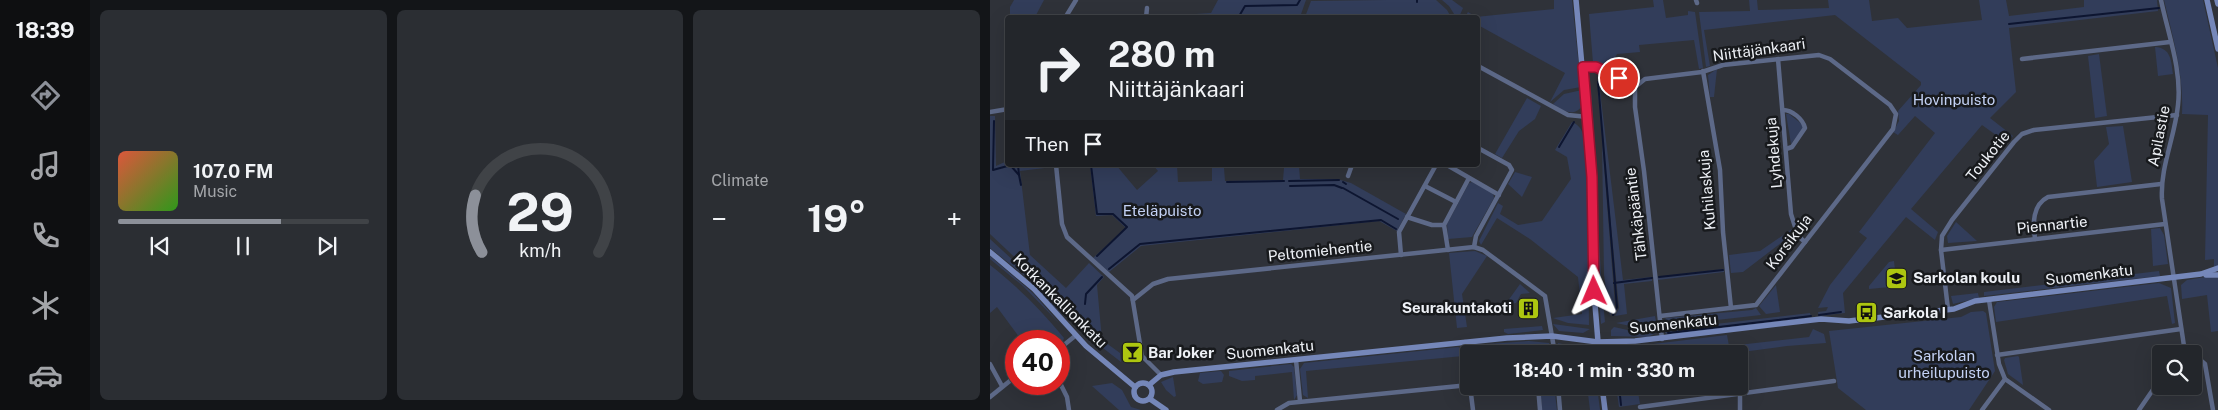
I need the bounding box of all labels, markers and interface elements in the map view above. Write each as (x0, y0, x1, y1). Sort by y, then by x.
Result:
text: 18:39 (15, 17, 75, 43)
text: 280 m (1108, 34, 1215, 75)
icon: right (1025, 35, 1090, 100)
street label: Niittäjänkaari (1712, 35, 1806, 64)
pin (1598, 57, 1640, 99)
icon: arrive (1605, 64, 1633, 92)
text: Niittäjänkaari (1108, 76, 1245, 102)
icon: directions (28, 78, 63, 113)
park label: Hovinpuisto (1913, 91, 1995, 108)
street label: Apilastie (2144, 104, 2173, 168)
street label: Lyhdekuja (1762, 117, 1785, 189)
street label: Toukotie (1962, 127, 2013, 184)
icon: arrive (1079, 130, 1107, 158)
text: Then (1025, 133, 1069, 155)
icon: music (28, 148, 63, 183)
street label: Kuhilaskuja (1695, 149, 1718, 231)
text: 107.0 FM (193, 160, 274, 182)
street label: Tähkäpääntie (1621, 167, 1650, 261)
text: Climate (711, 171, 769, 190)
text: Music (193, 182, 237, 201)
text: 29 (506, 182, 574, 243)
text: 19° (807, 196, 866, 241)
text: − (711, 202, 727, 235)
text: + (946, 202, 962, 235)
park label: Eteläpuisto (1123, 202, 1201, 219)
street label: Korsikuja (1762, 211, 1815, 273)
street label: Piennartie (2016, 212, 2088, 237)
icon: phone (28, 218, 63, 253)
icon: previous (146, 232, 174, 260)
icon: pause (229, 232, 257, 260)
icon: next (313, 232, 341, 260)
street label: Peltomiehentie (1267, 237, 1373, 264)
text: km/h (519, 240, 561, 261)
street label: Kotkankallionkatu (1010, 250, 1111, 351)
street label: Suomenkatu (2044, 261, 2134, 288)
position arrow (1567, 264, 1619, 316)
school or university icon: Sarkolan koulu (1885, 266, 1909, 290)
place label: Sarkolan koulu (1913, 269, 2020, 286)
icon: climate (28, 288, 63, 323)
building icon: Seurakuntakoti (1516, 296, 1540, 320)
place label: Seurakuntakoti (1402, 299, 1512, 316)
bus stop icon: Sarkola I (1855, 301, 1879, 325)
place label: Sarkola I (1883, 304, 1946, 321)
street label: Suomenkatu (1628, 310, 1718, 337)
speed limit sign: 40 (1005, 330, 1070, 395)
street label: Suomenkatu (1225, 336, 1315, 363)
bar icon: Bar Joker (1120, 341, 1144, 365)
place label: Bar Joker (1148, 344, 1214, 361)
map controls (2152, 345, 2202, 395)
button: search (2152, 345, 2202, 395)
park label: Sarkolan urheilupuisto (1898, 347, 1990, 381)
icon: car (28, 358, 63, 393)
text: 18:40 · 1 min · 330 m (1513, 359, 1695, 381)

